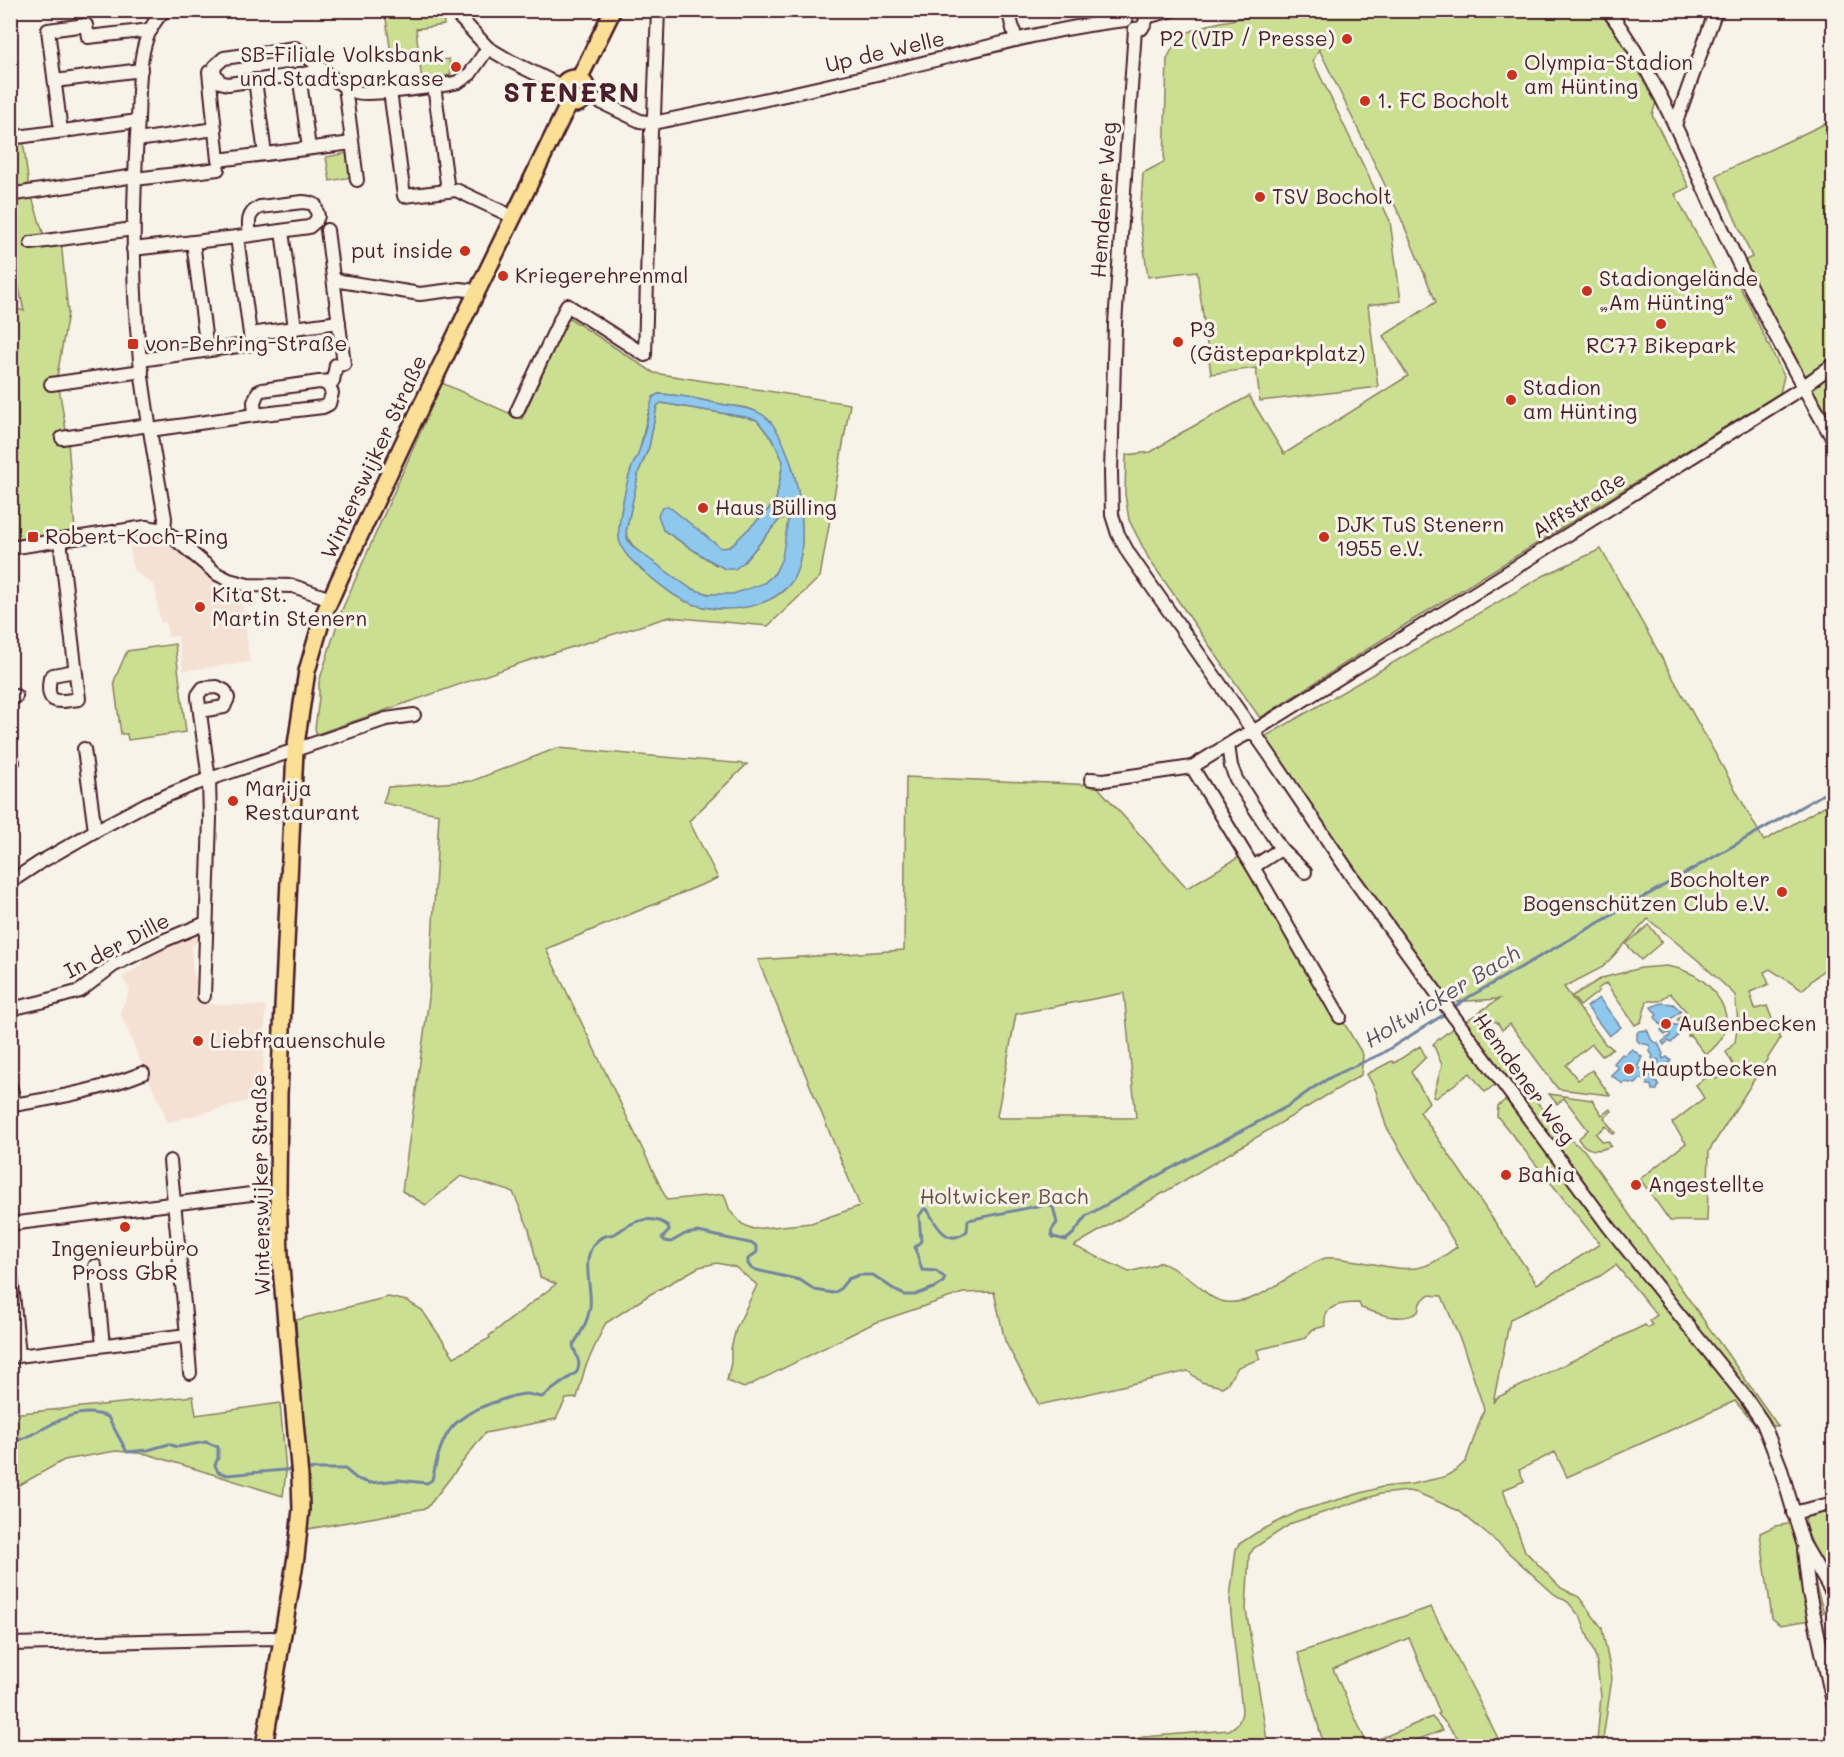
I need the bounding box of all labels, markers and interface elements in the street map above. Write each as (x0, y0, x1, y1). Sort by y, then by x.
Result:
street label: Up de Welle (822, 24, 947, 77)
place label: P2 (VIP / Presse) (1160, 24, 1335, 51)
marker: P2 (VIP / Presse) (1340, 32, 1354, 46)
place label: SB-Filiale Volksbank und Stadtsparkasse (240, 40, 444, 91)
place label: Olympia-Stadion am Hünting (1524, 48, 1693, 99)
marker: SB-Filiale Volksbank und Stadtsparkasse (449, 60, 463, 74)
marker: Olympia-Stadion am Hünting (1505, 68, 1519, 82)
district label: STENERN (503, 74, 641, 109)
place label: 1. FC Bocholt (1377, 86, 1509, 113)
marker: 1. FC Bocholt (1358, 94, 1372, 108)
street label: Hemdener Weg (1084, 121, 1121, 279)
place label: TSV Bocholt (1272, 182, 1392, 209)
marker: TSV Bocholt (1253, 190, 1267, 204)
place label: put inside (352, 236, 453, 263)
marker: put inside (458, 244, 472, 258)
place label: Kriegerehrenmal (515, 261, 689, 288)
place label: Stadiongelände „Am Hünting“ (1599, 264, 1758, 315)
marker: Kriegerehrenmal (496, 269, 510, 283)
marker: Stadiongelände „Am Hünting“ (1580, 284, 1594, 298)
place label: P3 (Gästeparkplatz) (1190, 315, 1365, 366)
marker: RC77 Bikepark (1654, 317, 1668, 331)
place label: von-Behring-Straße (145, 329, 348, 356)
place label: RC77 Bikepark (1586, 331, 1736, 358)
marker: P3 (Gästeparkplatz) (1171, 335, 1185, 349)
marker: von-Behring-Straße (126, 337, 140, 351)
street label: Winterswijker Straße (314, 350, 432, 563)
place label: Stadion am Hünting (1523, 373, 1637, 424)
marker: Stadion am Hünting (1504, 393, 1518, 407)
street label: Alffstraße (1526, 464, 1630, 543)
place label: Haus Bülling (715, 493, 837, 520)
marker: Haus Bülling (696, 501, 710, 515)
place label: DJK TuS Stenern 1955 e.V. (1336, 510, 1504, 561)
place label: Robert-Koch-Ring (45, 522, 228, 549)
marker: Robert-Koch-Ring (26, 530, 40, 544)
marker: DJK TuS Stenern 1955 e.V. (1317, 530, 1331, 544)
place label: Kita St. Martin Stenern (212, 580, 367, 631)
marker: Kita St. Martin Stenern (193, 600, 207, 614)
place label: Marija Restaurant (245, 774, 360, 825)
marker: Marija Restaurant (226, 794, 240, 808)
place label: Bocholter Bogenschützen Club e.V. (1523, 865, 1770, 916)
marker: Bocholter Bogenschützen Club e.V. (1775, 885, 1789, 899)
street label: In der Dille (59, 906, 174, 984)
water label: Holtwicker Bach (1359, 938, 1525, 1054)
street label: Hemdener Weg (1468, 1007, 1582, 1149)
place label: Außenbecken (1678, 1009, 1816, 1036)
marker: Außenbecken (1659, 1017, 1673, 1031)
place label: Liebfrauenschule (210, 1026, 386, 1053)
marker: Liebfrauenschule (191, 1034, 205, 1048)
place label: Hauptbecken (1641, 1054, 1777, 1081)
marker: Hauptbecken (1622, 1062, 1636, 1076)
street label: Winterswijker Straße (244, 1074, 275, 1296)
place label: Bahia (1518, 1160, 1575, 1187)
marker: Bahia (1499, 1168, 1513, 1182)
place label: Angestellte (1648, 1170, 1765, 1197)
marker: Angestellte (1629, 1178, 1643, 1192)
park label: Holtwicker Bach (920, 1182, 1088, 1209)
marker: Ingenieurbüro Pross GbR (118, 1220, 132, 1234)
place label: Ingenieurbüro Pross GbR (52, 1234, 198, 1285)

